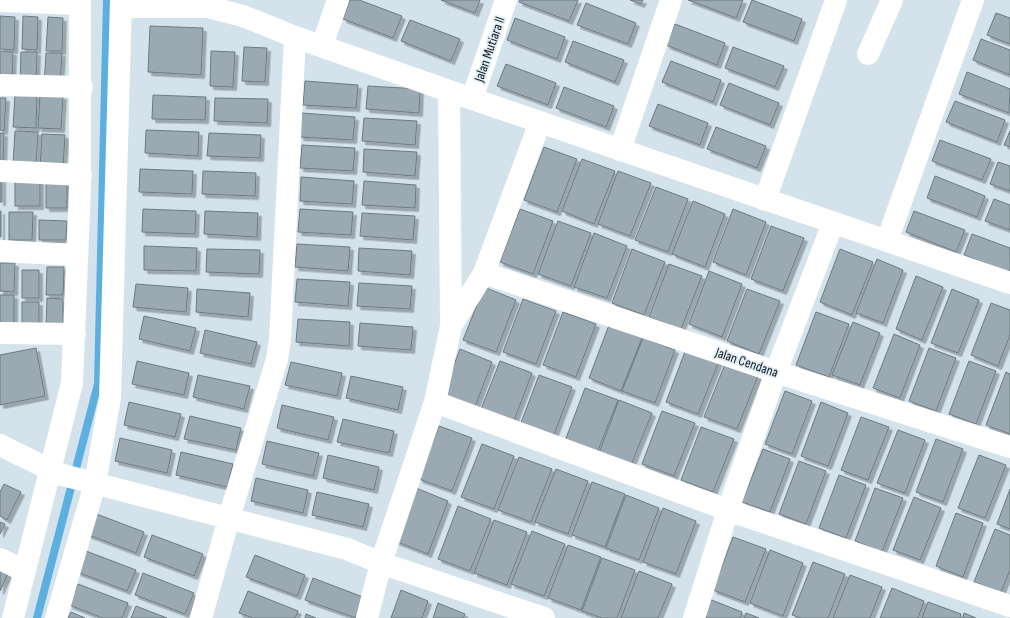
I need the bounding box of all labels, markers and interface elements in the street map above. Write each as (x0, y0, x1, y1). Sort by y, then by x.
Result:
street label: Jalan Mutiara II (470, 14, 509, 85)
street label: Jalan Cendana (712, 343, 781, 381)

